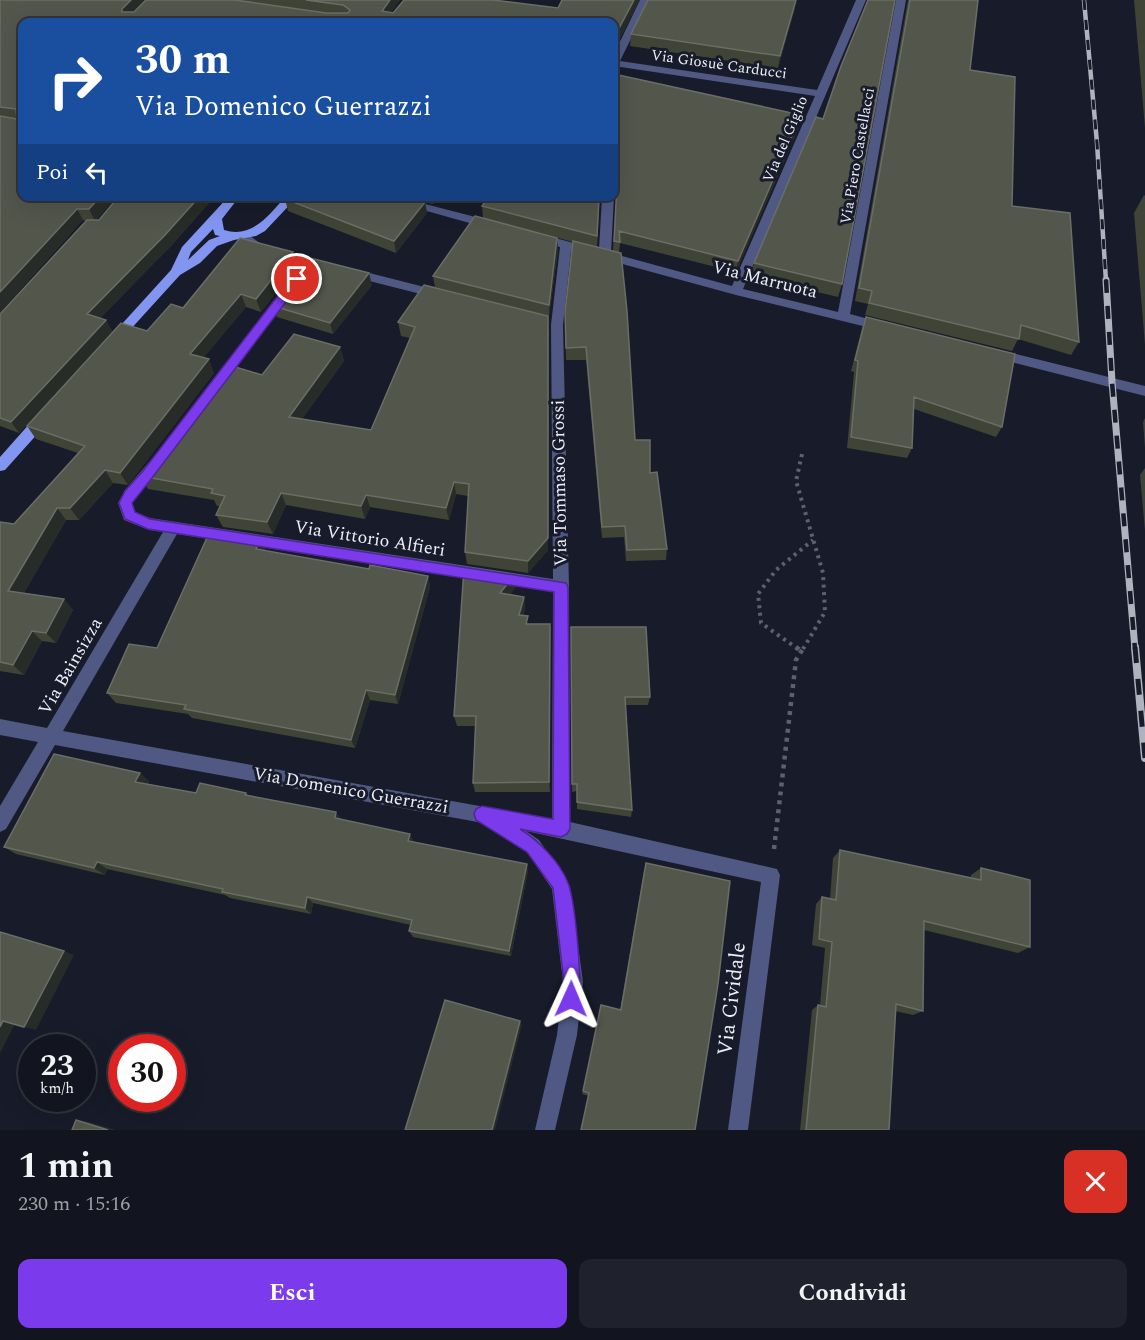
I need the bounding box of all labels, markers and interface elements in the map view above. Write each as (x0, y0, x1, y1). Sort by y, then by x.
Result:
text: 30 m (135, 29, 230, 92)
icon: right (36, 42, 114, 120)
street label: Via Giosuè Carducci (649, 44, 788, 85)
text: Via Domenico Guerrazzi (135, 86, 432, 128)
street label: Via Piero Castellacci (834, 86, 881, 226)
street label: Via del Giglio (757, 92, 814, 186)
text: Poi (36, 156, 68, 189)
icon: left (80, 156, 113, 189)
pin (271, 253, 322, 304)
street label: Via Marruota (709, 253, 821, 306)
icon: arrive (280, 262, 313, 295)
street label: Via Tommaso Grossi (545, 399, 574, 567)
street label: Via Vittorio Alfieri (292, 513, 447, 564)
street label: Via Bainsizza (32, 612, 109, 720)
street label: Via Domenico Guerrazzi (251, 760, 451, 821)
street label: Via Cividale (709, 940, 755, 1058)
position arrow (539, 967, 603, 1031)
speed limit sign: 30 (108, 1034, 186, 1112)
text: 23 (40, 1043, 74, 1089)
text: km/h (40, 1077, 74, 1100)
text: 1 min (18, 1139, 114, 1194)
button: close (1064, 1150, 1127, 1213)
text: 230 m · 15:16 (18, 1189, 130, 1219)
button: Esci (18, 1259, 567, 1328)
button: Condividi (579, 1259, 1127, 1328)

